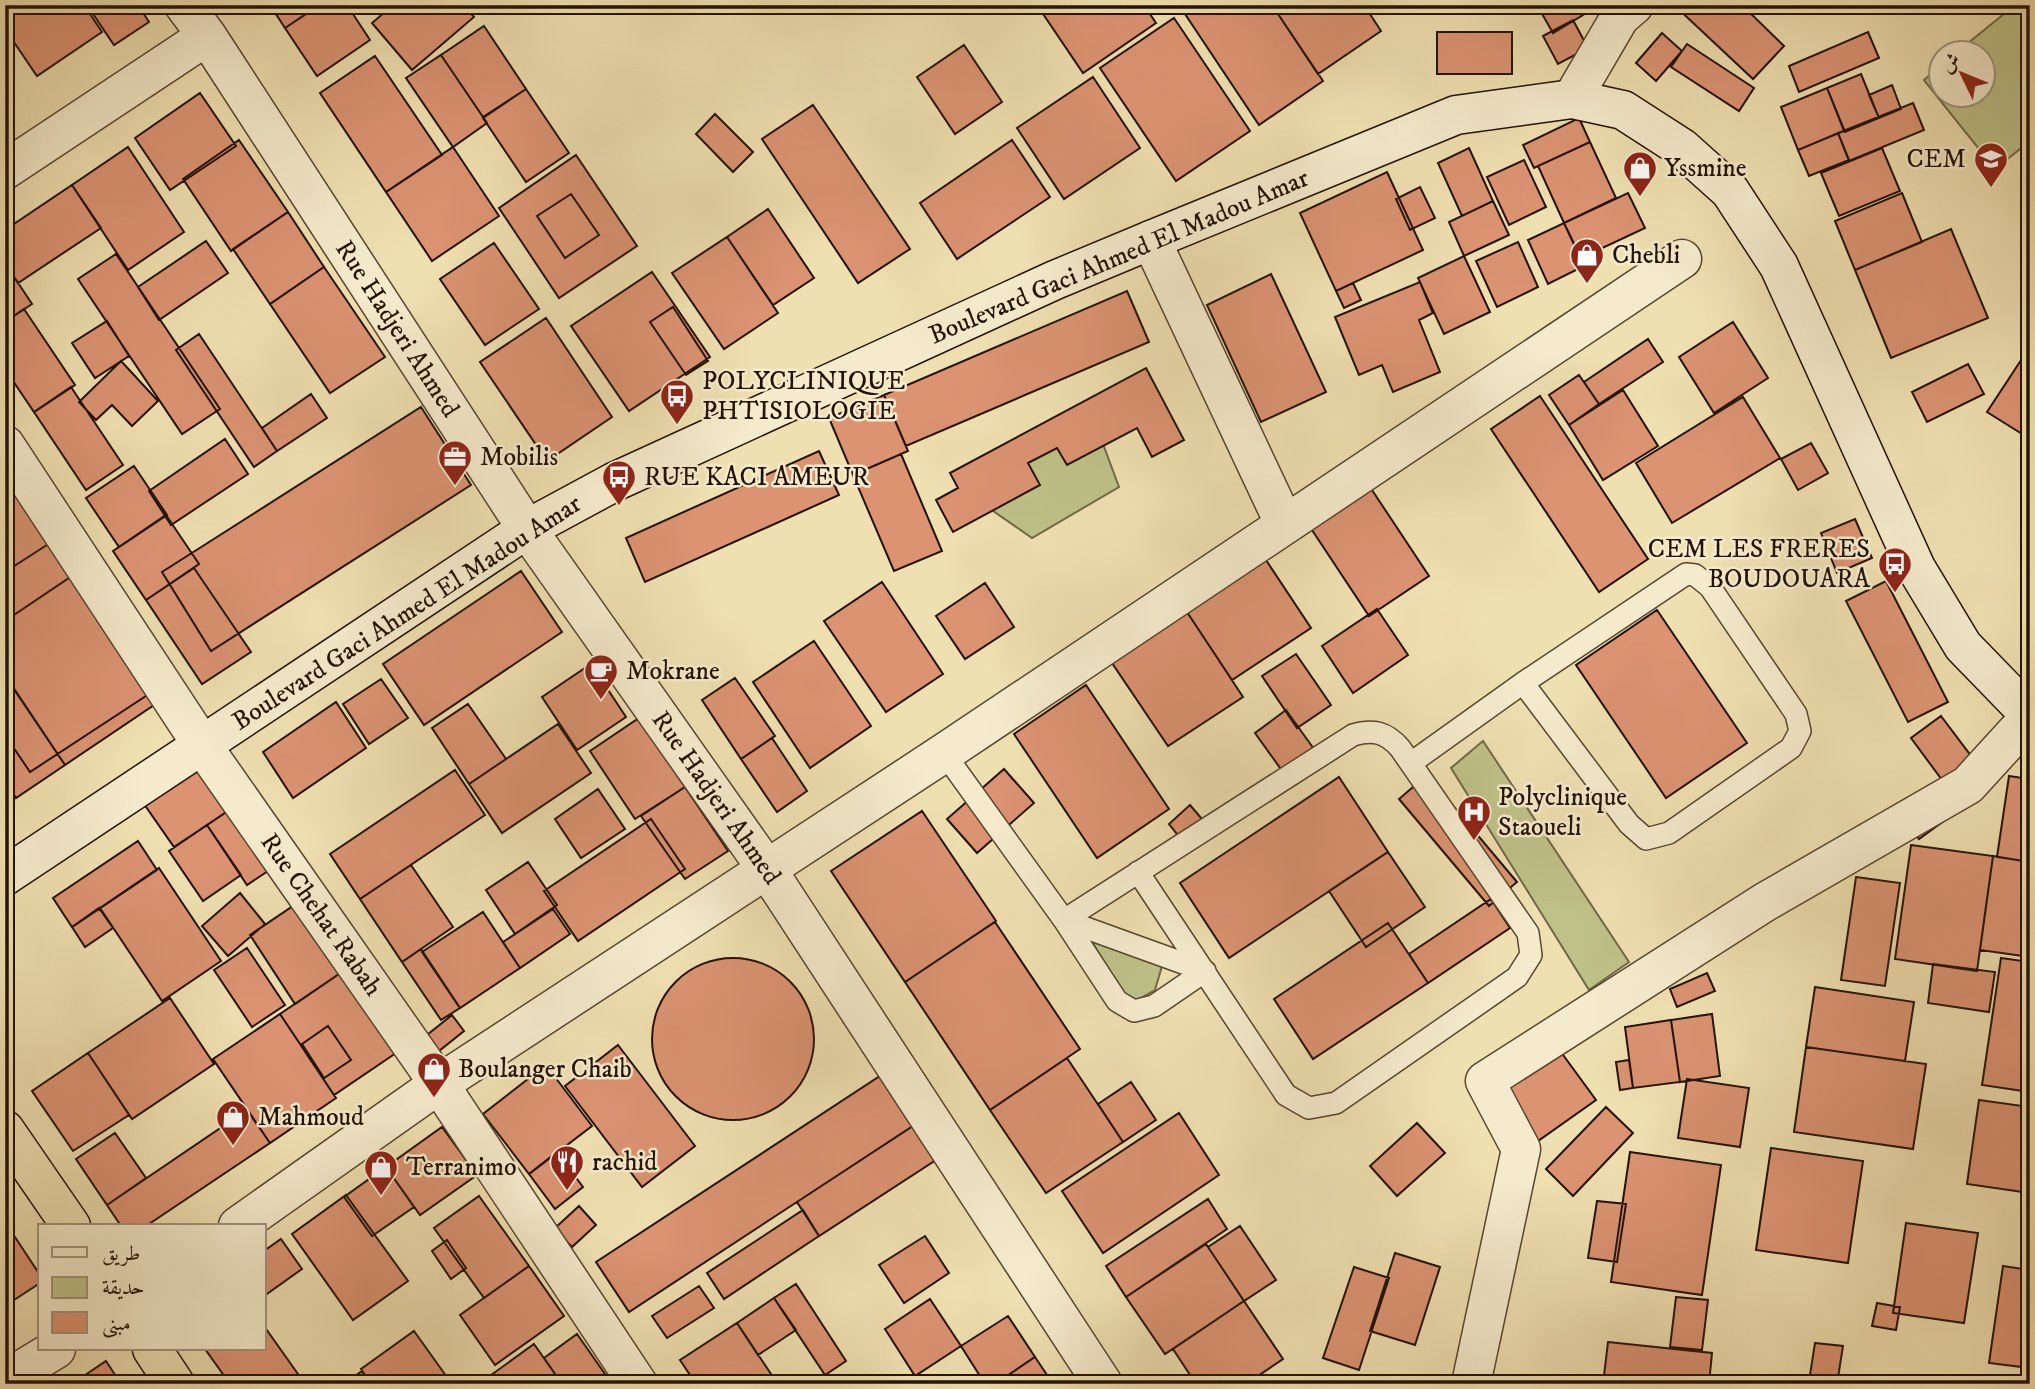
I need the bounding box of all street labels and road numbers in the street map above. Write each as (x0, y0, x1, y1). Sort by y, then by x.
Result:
street label: Boulevard Gaci Ahmed El Madou Amar (924, 162, 1314, 352)
street label: Rue Hadjeri Ahmed (327, 234, 467, 424)
street label: Boulevard Gaci Ahmed El Madou Amar (226, 487, 588, 738)
street label: Rue Hadjeri Ahmed (644, 705, 788, 891)
street label: Rue Chehat Rabah (253, 827, 390, 1003)

